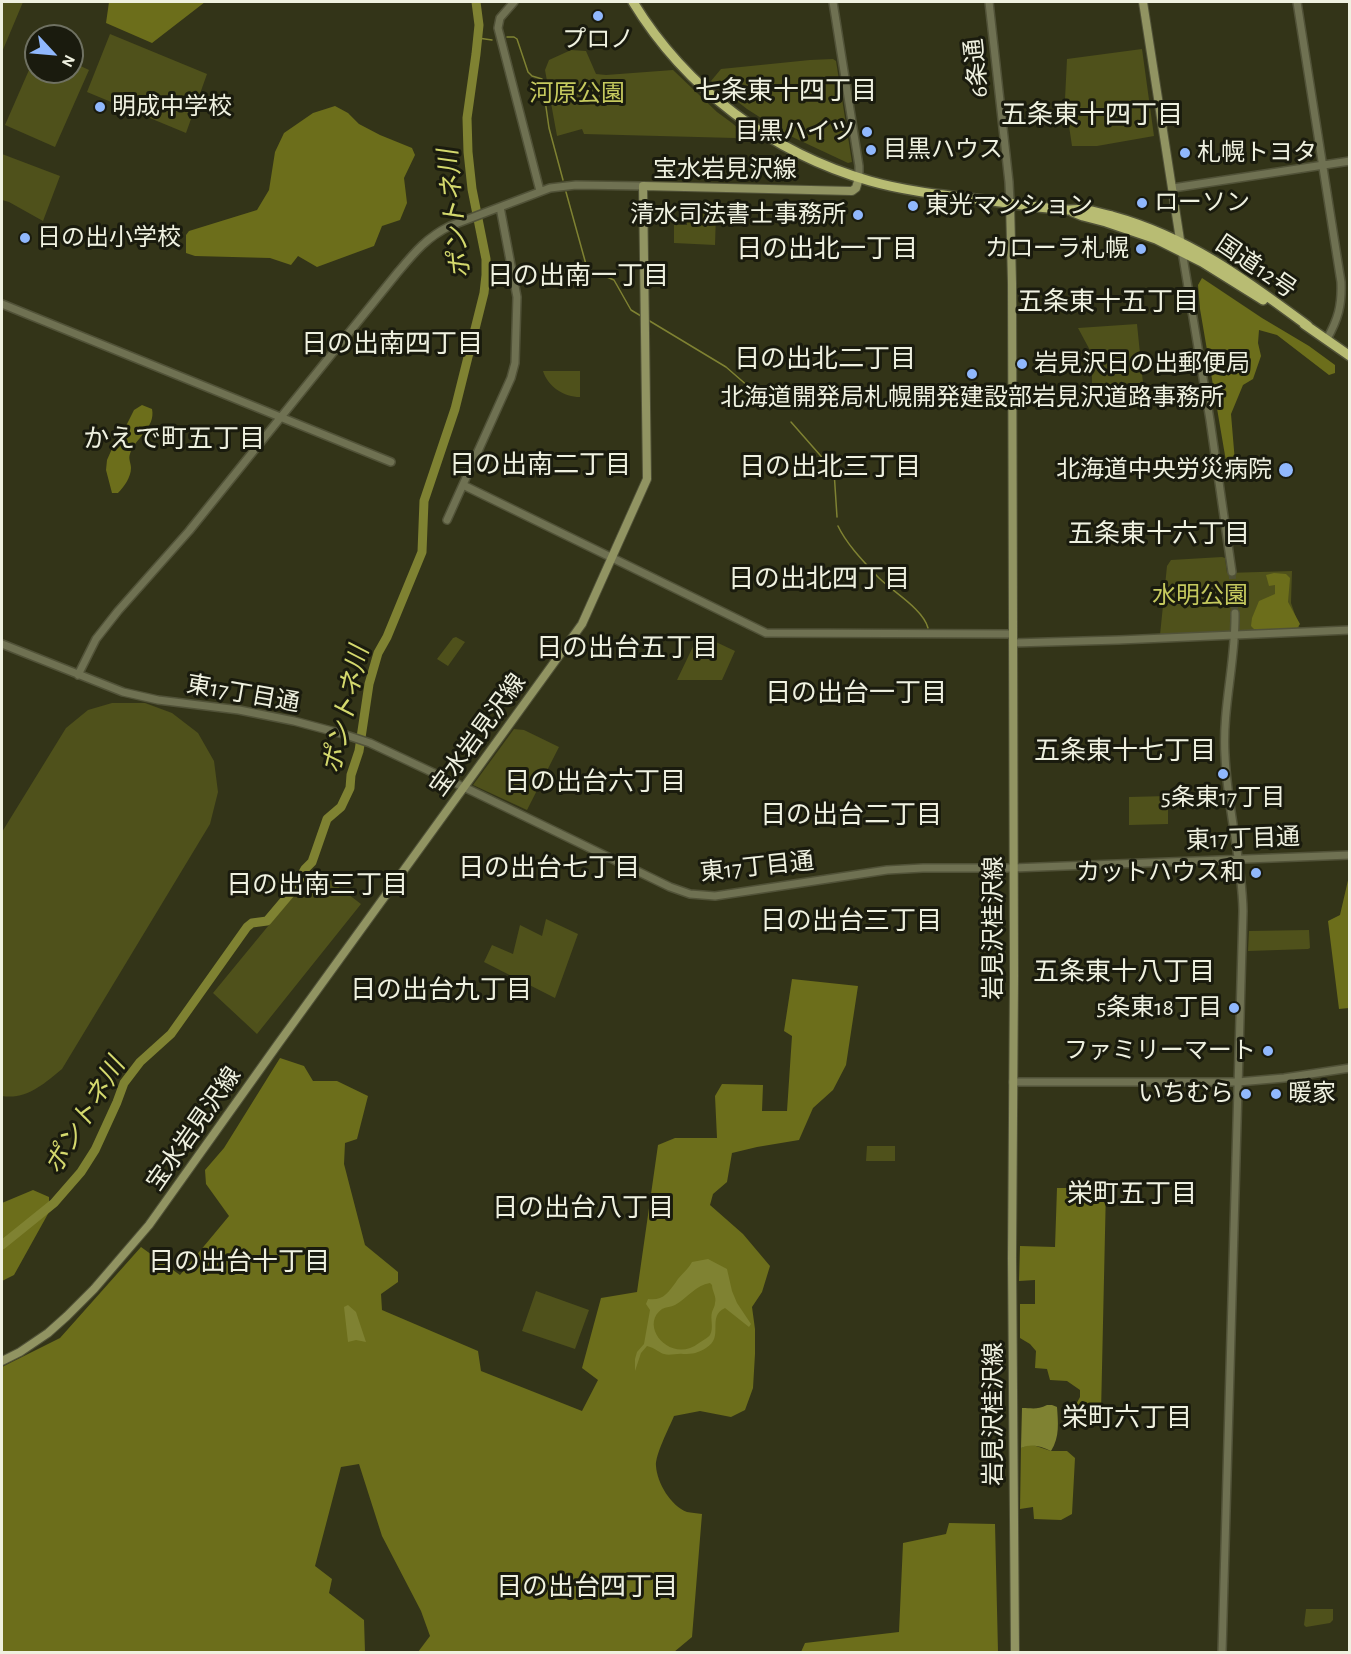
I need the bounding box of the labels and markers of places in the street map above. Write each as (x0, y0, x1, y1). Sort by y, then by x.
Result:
marker: プロノ (591, 9, 605, 23)
place label: プロノ (562, 26, 634, 54)
place label: 明成中学校 (112, 93, 232, 121)
marker: 明成中学校 (93, 100, 107, 114)
place label: 目黒ハイツ (735, 118, 855, 146)
marker: 目黒ハイツ (860, 125, 874, 139)
place label: 目黒ハウス (883, 136, 1003, 164)
place label: 札幌トヨタ (1197, 139, 1317, 167)
marker: 目黒ハウス (864, 143, 878, 157)
marker: 札幌トヨタ (1178, 146, 1192, 160)
place label: ローソン (1154, 189, 1250, 217)
place label: 東光マンション (925, 192, 1093, 220)
marker: ローソン (1135, 196, 1149, 210)
marker: 東光マンション (906, 199, 920, 213)
place label: 清水司法書士事務所 (630, 201, 846, 229)
marker: 清水司法書士事務所 (851, 208, 865, 222)
place label: 日の出小学校 (37, 224, 181, 252)
marker: 日の出小学校 (18, 231, 32, 245)
place label: カローラ札幌 (985, 235, 1129, 263)
marker: カローラ札幌 (1134, 242, 1148, 256)
place label: 岩見沢日の出郵便局 (1034, 350, 1250, 378)
marker: 岩見沢日の出郵便局 (1015, 357, 1029, 371)
marker: 北海道開発局札幌開発建設部岩見沢道路事務所 (965, 367, 979, 381)
place label: 北海道開発局札幌開発建設部岩見沢道路事務所 (720, 384, 1224, 412)
place label: 北海道中央労災病院 (1056, 456, 1272, 484)
marker: 北海道中央労災病院 (1277, 461, 1295, 479)
marker: 5条東17丁目 (1216, 767, 1230, 781)
place label: 5条東17丁目 (1161, 784, 1285, 812)
place label: カットハウス和 (1076, 859, 1244, 887)
marker: カットハウス和 (1249, 866, 1263, 880)
place label: 5条東18丁目 (1096, 994, 1222, 1022)
marker: 5条東18丁目 (1227, 1001, 1241, 1015)
place label: ファミリーマート (1064, 1037, 1256, 1065)
marker: ファミリーマート (1261, 1044, 1275, 1058)
place label: いちむら (1138, 1080, 1234, 1108)
place label: 暖家 (1288, 1080, 1336, 1108)
marker: いちむら (1239, 1087, 1253, 1101)
marker: 暖家 (1269, 1087, 1283, 1101)

